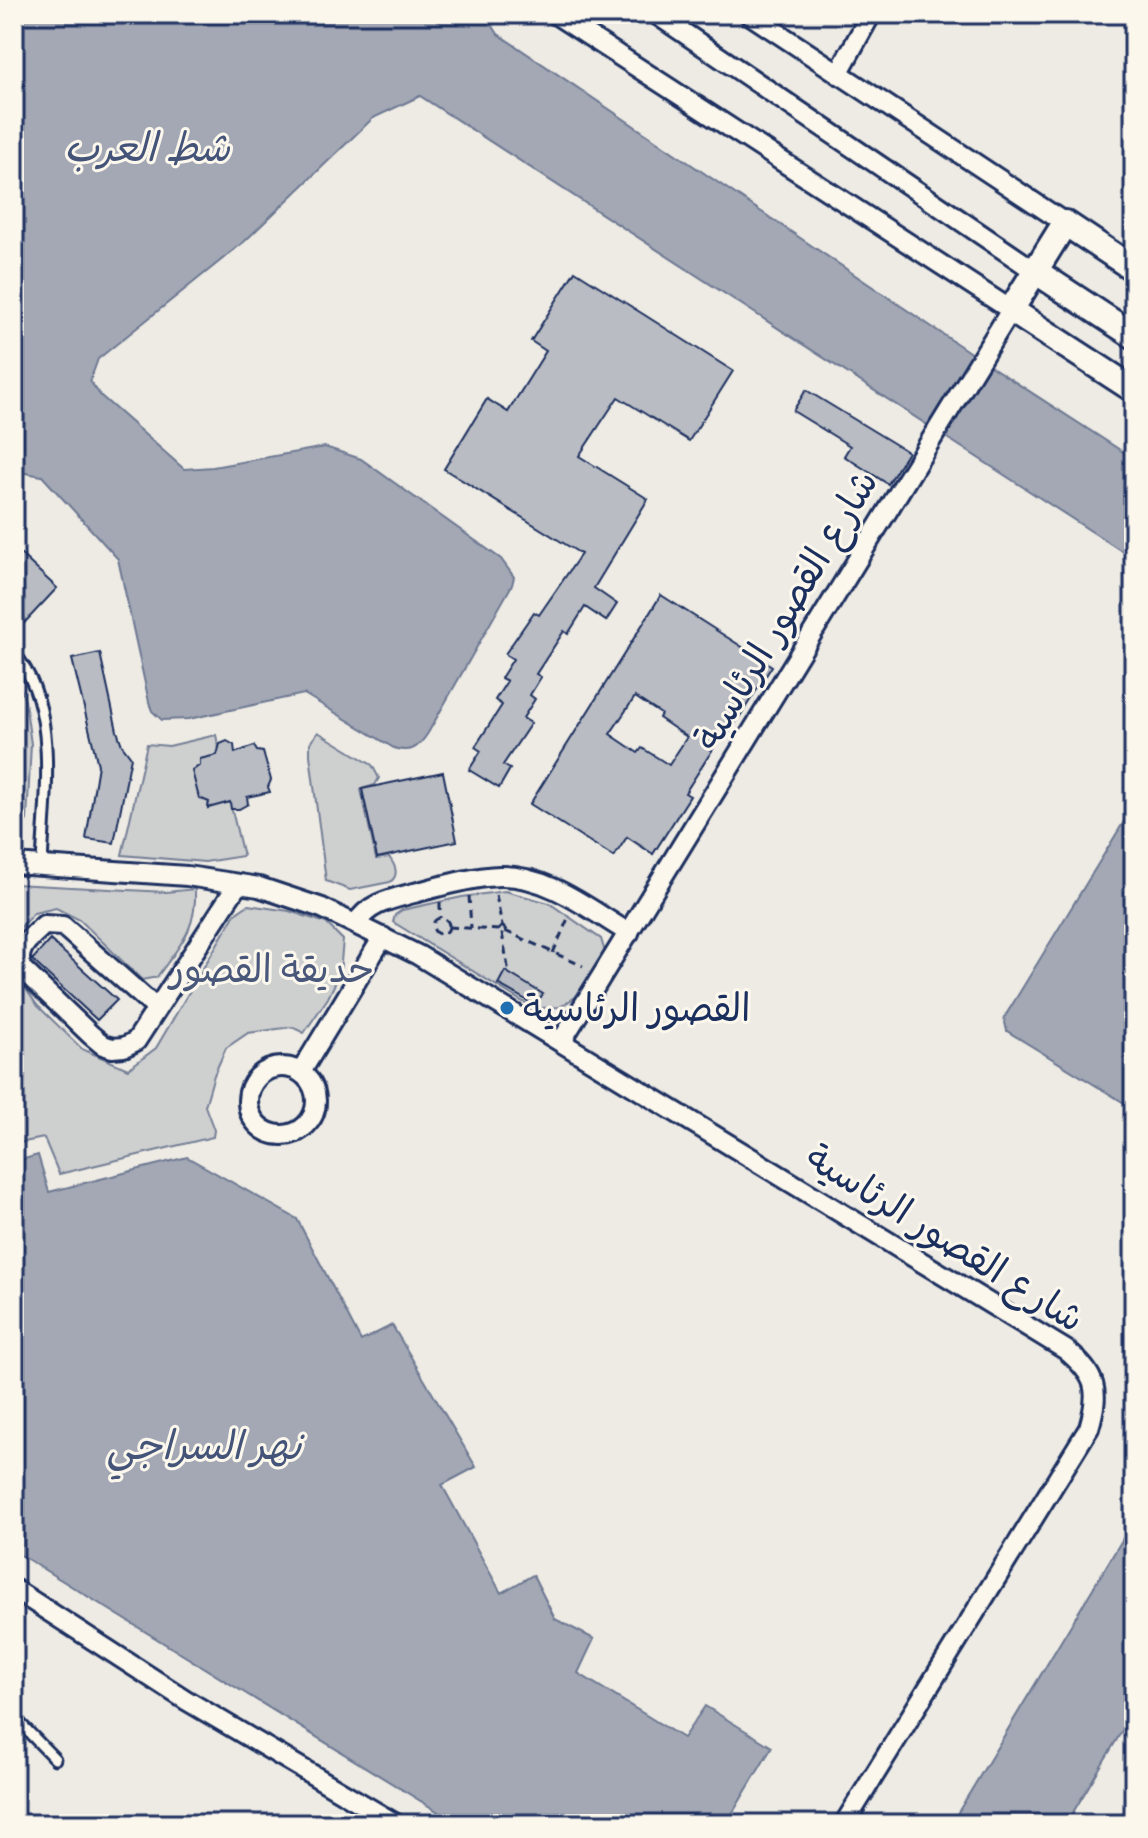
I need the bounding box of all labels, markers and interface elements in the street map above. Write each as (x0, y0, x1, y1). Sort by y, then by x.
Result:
water label: شط العرب (64, 123, 231, 173)
street label: شارع القصور الرئاسية (684, 461, 891, 760)
park label: حديقة القصور (167, 946, 374, 993)
place label: القصور الرئاسية (523, 985, 751, 1032)
marker: القصور الرئاسية (498, 999, 516, 1017)
street label: شارع القصور الرئاسية (796, 1134, 1093, 1345)
water label: نهر السراجي (107, 1421, 305, 1480)

